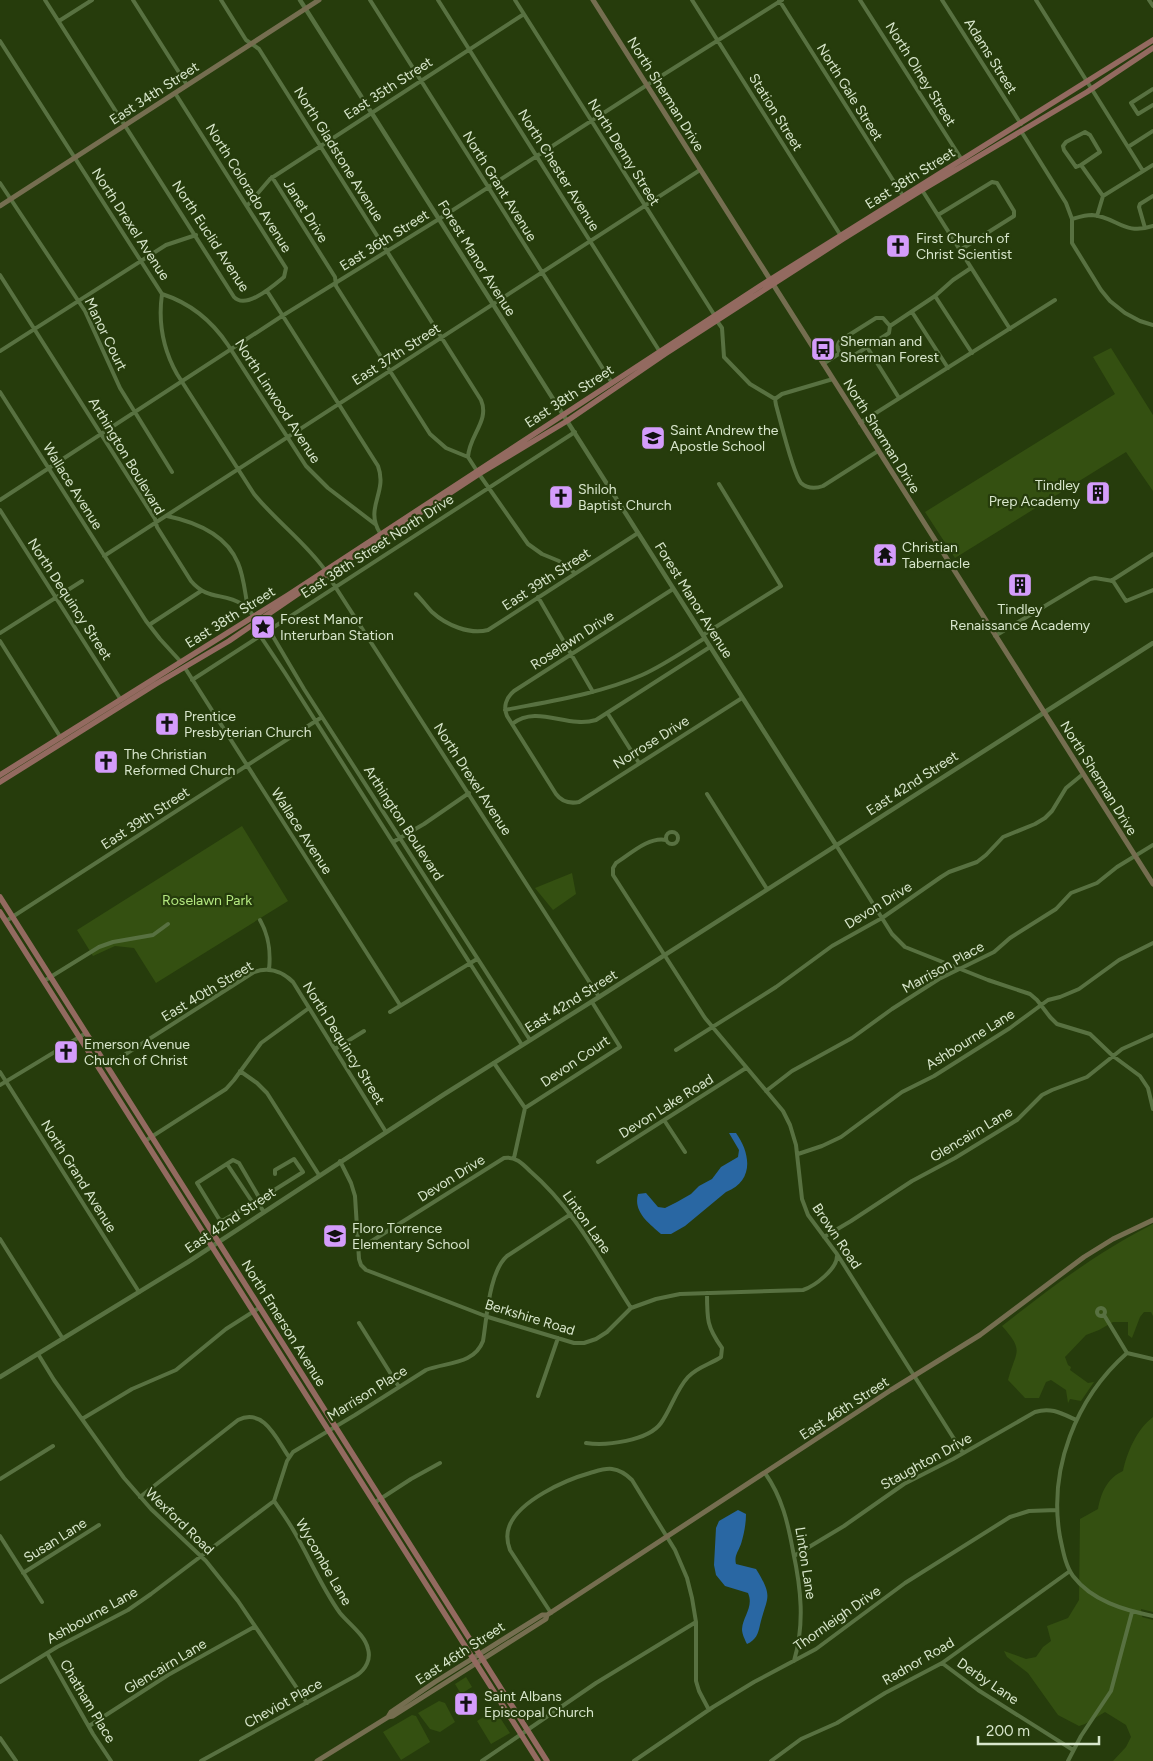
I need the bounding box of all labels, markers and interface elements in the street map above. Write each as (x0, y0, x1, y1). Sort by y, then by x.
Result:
street label: Adams Street (961, 15, 1021, 97)
street label: North Olney Street (882, 19, 959, 129)
street label: North Sherman Drive (623, 34, 708, 155)
street label: North Gale Street (813, 41, 886, 144)
street label: East 35th Street (341, 53, 436, 123)
street label: East 34th Street (107, 58, 202, 129)
street label: Station Street (745, 70, 806, 154)
street label: North Gladstone Avenue (290, 84, 387, 225)
street label: North Denny Street (584, 96, 663, 209)
street label: North Chester Avenue (514, 106, 603, 235)
street label: North Colorado Avenue (202, 121, 295, 256)
street label: North Grant Avenue (459, 128, 541, 245)
street label: East 38th Street (862, 144, 958, 213)
street label: North Drexel Avenue (88, 165, 173, 284)
street label: North Euclid Avenue (168, 177, 253, 295)
street label: Janet Drive (280, 177, 332, 246)
street label: Forest Manor Avenue (434, 197, 519, 320)
street label: East 36th Street (337, 206, 432, 275)
place label: First Church of Christ Scientist (916, 230, 1012, 263)
church icon: First Church of Christ Scientist (885, 233, 911, 259)
street label: Manor Court (81, 295, 131, 374)
street label: East 37th Street (349, 320, 444, 389)
place label: Sherman and Sherman Forest (840, 333, 939, 366)
street label: North Linwood Avenue (231, 336, 324, 467)
bus stop icon: Sherman and Sherman Forest (810, 336, 836, 362)
street label: East 38th Street (522, 361, 617, 432)
street label: North Sherman Drive (839, 376, 924, 497)
street label: Arthington Boulevard (85, 395, 168, 518)
place label: Saint Andrew the Apostle School (670, 422, 779, 455)
school or university icon: Saint Andrew the Apostle School (640, 425, 666, 451)
street label: Wallace Avenue (39, 440, 106, 533)
place label: Tindley Prep Academy (989, 477, 1081, 510)
building icon: Tindley Prep Academy (1085, 480, 1111, 506)
place label: Shiloh Baptist Church (578, 481, 672, 514)
church icon: Shiloh Baptist Church (548, 484, 574, 510)
street label: East 38th Street North Drive (298, 490, 457, 602)
street label: North Dequincy Street (24, 535, 115, 663)
street label: Forest Manor Avenue (651, 539, 736, 662)
place label: Christian Tabernacle (902, 539, 970, 572)
temple icon: Christian Tabernacle (872, 542, 898, 568)
street label: East 39th Street (499, 545, 594, 614)
building icon: Tindley Renaissance Academy (1007, 572, 1033, 598)
street label: East 38th Street (182, 583, 278, 652)
place label: Tindley Renaissance Academy (950, 601, 1091, 634)
street label: Roselawn Drive (527, 607, 617, 674)
place label: Forest Manor Interurban Station (280, 611, 394, 644)
place icon: Forest Manor Interurban Station (250, 614, 276, 640)
place label: Prentice Presbyterian Church (184, 708, 312, 741)
church icon: Prentice Presbyterian Church (154, 711, 180, 737)
street label: Norrose Drive (610, 712, 693, 773)
street label: North Sherman Drive (1056, 718, 1141, 839)
street label: North Drexel Avenue (430, 720, 515, 839)
place label: The Christian Reformed Church (124, 746, 236, 779)
street label: East 42nd Street (863, 747, 961, 819)
church icon: The Christian Reformed Church (93, 749, 119, 775)
street label: Arthington Boulevard (360, 763, 447, 884)
street label: East 39th Street (98, 784, 193, 853)
street label: Wallace Avenue (267, 785, 336, 878)
street label: Devon Drive (842, 878, 915, 933)
park label: Roselawn Park (162, 892, 252, 909)
street label: Marrison Place (899, 938, 988, 997)
street label: East 40th Street (158, 957, 256, 1026)
street label: East 42nd Street (522, 966, 621, 1037)
street label: North Dequincy Street (299, 979, 388, 1108)
street label: Ashbourne Lane (923, 1005, 1018, 1074)
street label: Devon Court (538, 1032, 613, 1091)
place label: Emerson Avenue Church of Christ (84, 1036, 190, 1069)
church icon: Emerson Avenue Church of Christ (53, 1039, 79, 1065)
street label: Devon Lake Road (616, 1071, 717, 1142)
street label: Glencairn Lane (927, 1103, 1016, 1166)
street label: North Grand Avenue (37, 1117, 120, 1236)
street label: Devon Drive (415, 1151, 488, 1206)
street label: East 42nd Street (182, 1184, 279, 1257)
street label: Linton Lane (559, 1188, 615, 1257)
street label: Brown Road (808, 1200, 865, 1272)
place label: Floro Torrence Elementary School (352, 1220, 470, 1253)
school or university icon: Floro Torrence Elementary School (322, 1223, 348, 1249)
street label: North Emerson Avenue (238, 1257, 330, 1390)
street label: Berkshire Road (483, 1296, 577, 1339)
street label: Marrison Place (324, 1362, 411, 1425)
street label: East 46th Street (796, 1373, 892, 1444)
street label: Staughton Drive (878, 1429, 975, 1494)
street label: Wexford Road (142, 1484, 218, 1558)
street label: Susan Lane (21, 1514, 90, 1567)
street label: Wycombe Lane (292, 1516, 355, 1609)
street label: Linton Lane (791, 1526, 820, 1601)
street label: Thornleigh Drive (791, 1582, 884, 1655)
street label: Ashbourne Lane (44, 1583, 141, 1647)
street label: East 46th Street (412, 1618, 508, 1689)
street label: Radnor Road (879, 1634, 957, 1689)
street label: Glencairn Lane (121, 1635, 210, 1698)
street label: Derby Lane (954, 1655, 1022, 1708)
street label: Chatham Place (56, 1656, 119, 1746)
street label: Cheviot Place (241, 1675, 325, 1732)
place label: Saint Albans Episcopal Church (484, 1688, 594, 1721)
church icon: Saint Albans Episcopal Church (453, 1691, 479, 1717)
scale bar (978, 1714, 1099, 1746)
text: 200 m (986, 1722, 1030, 1740)

